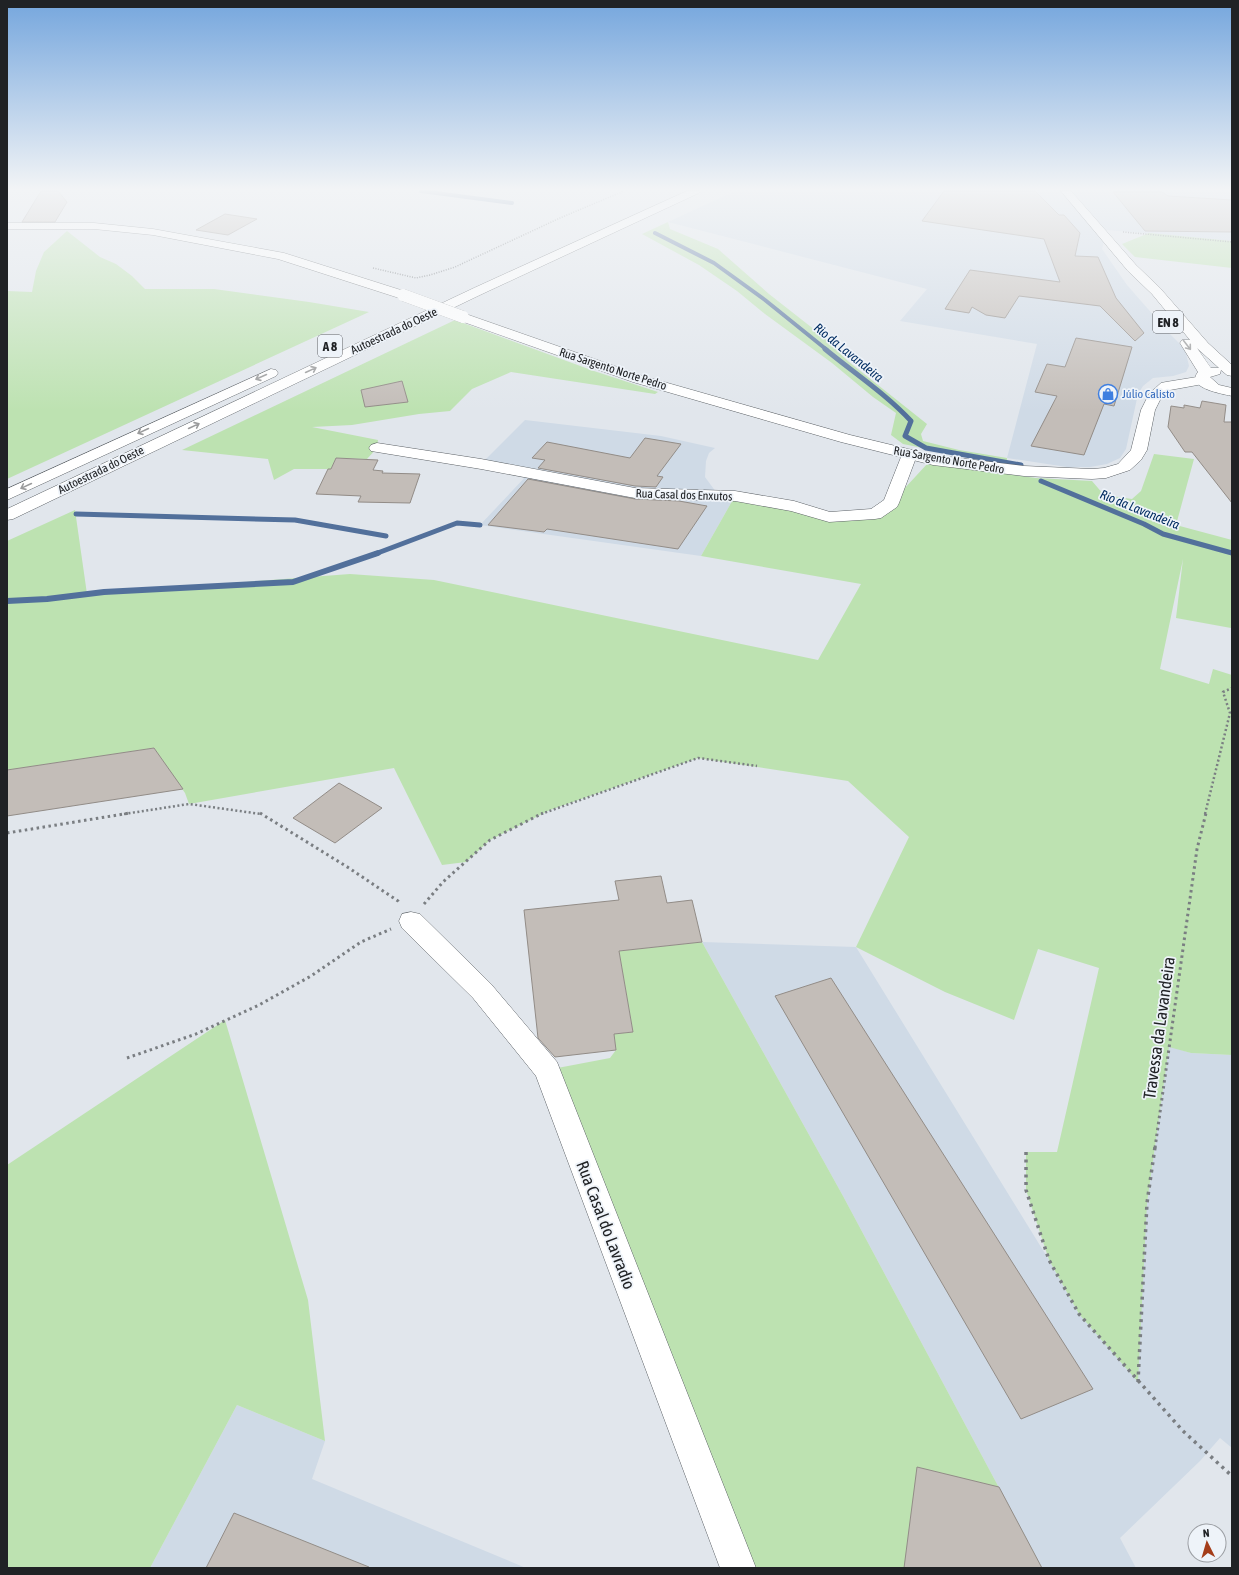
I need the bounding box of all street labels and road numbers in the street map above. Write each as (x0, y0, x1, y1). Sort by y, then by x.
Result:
street label: Autoestrada do Oeste (348, 305, 440, 357)
road number: EN 8 (1153, 311, 1183, 333)
road number: A 8 (318, 335, 342, 357)
street label: Rua Sargento Norte Pedro (557, 345, 669, 393)
street label: Autoestrada do Oeste (56, 443, 146, 497)
street label: Rua Sargento Norte Pedro (893, 443, 1006, 477)
street label: Rua Casal dos Enxutos (635, 486, 733, 504)
street label: Travessa da Lavandeira (1139, 955, 1179, 1101)
street label: Rua Casal do Lavradio (572, 1158, 640, 1292)

